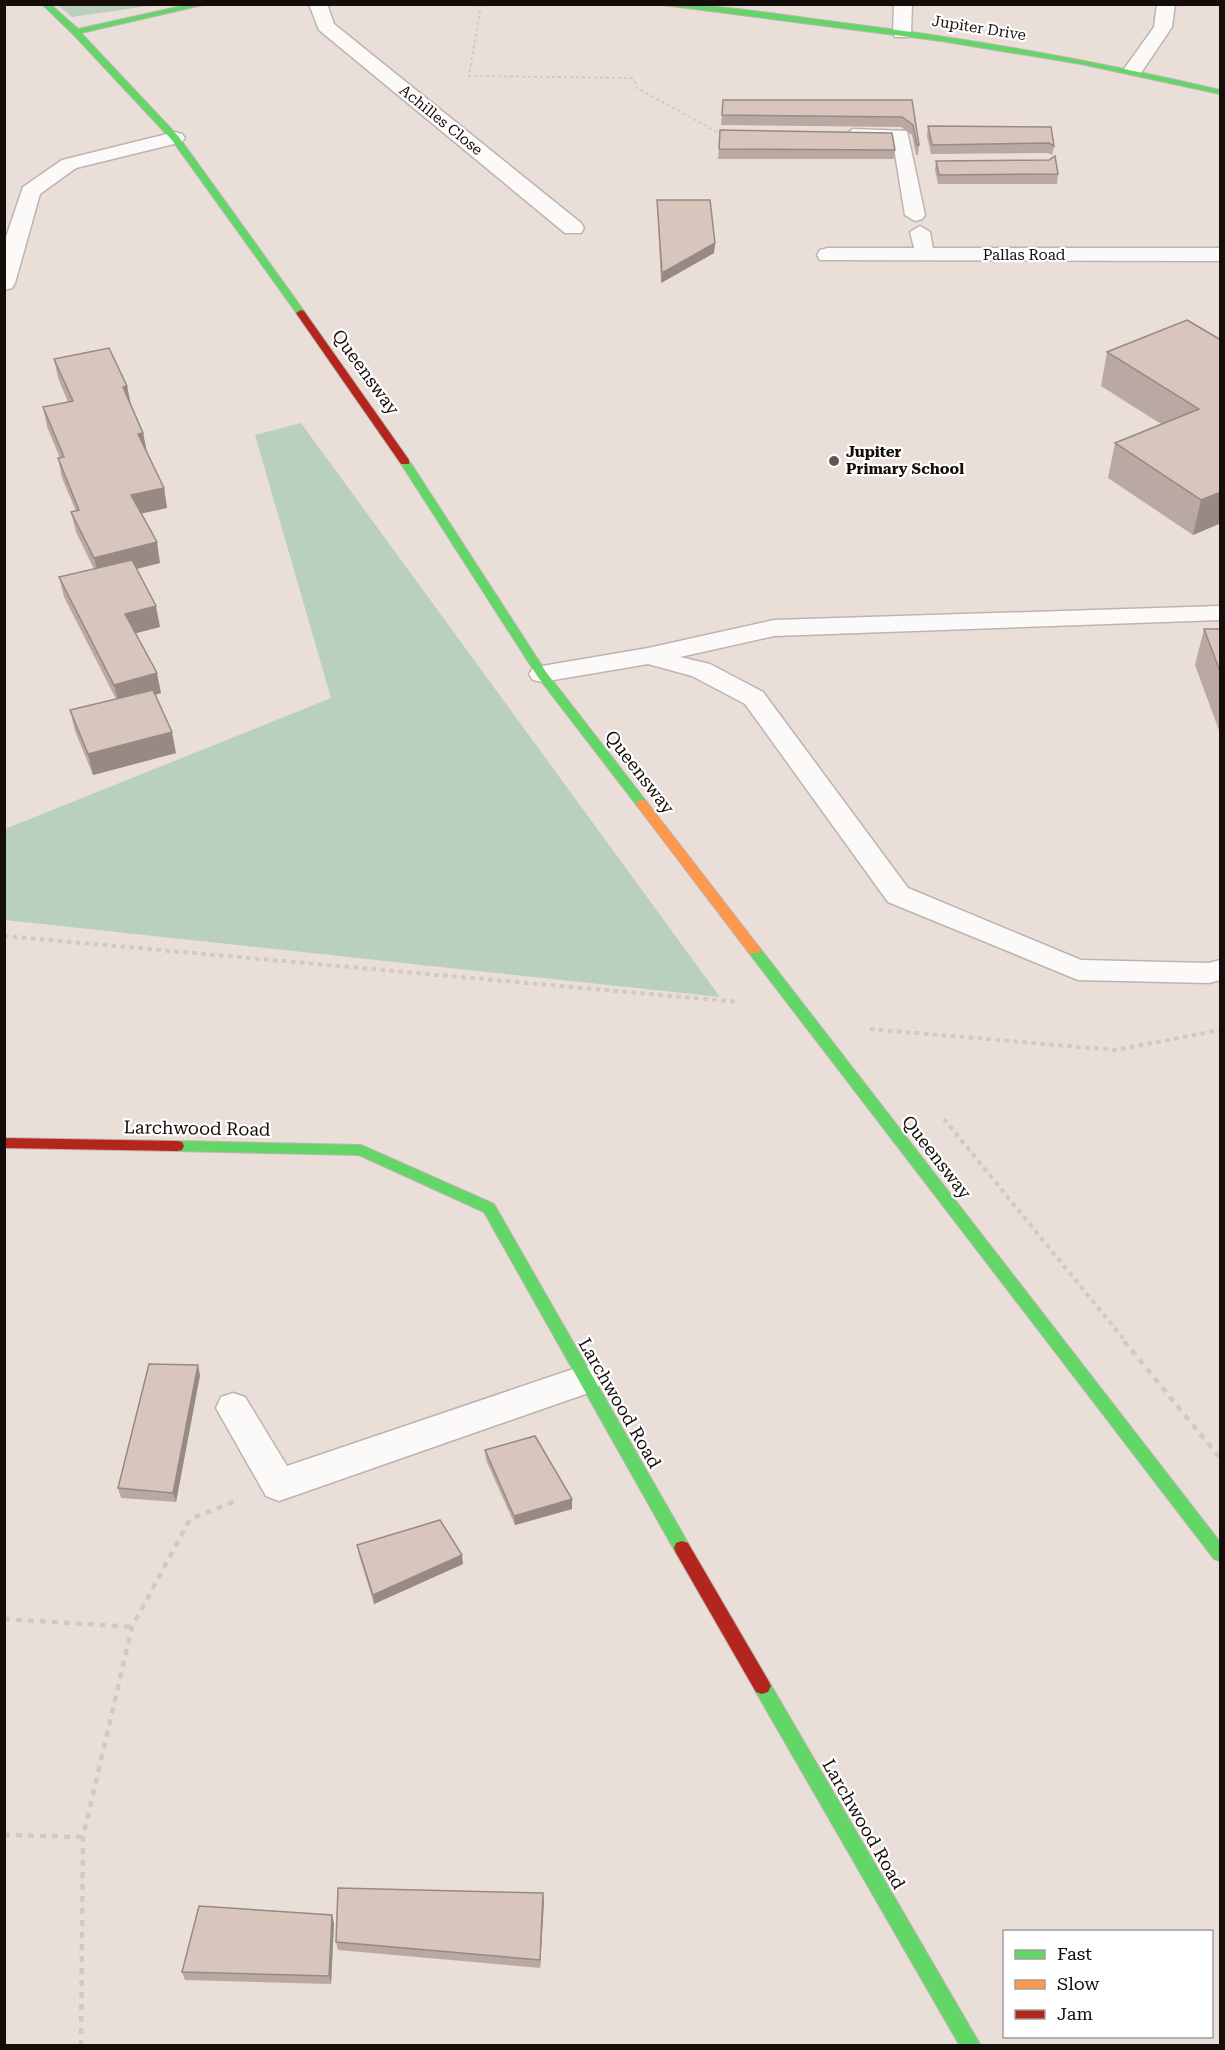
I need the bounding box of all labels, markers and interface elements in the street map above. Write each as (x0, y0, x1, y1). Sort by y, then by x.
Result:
street label: Jupiter Drive (931, 12, 1027, 44)
street label: Achilles Close (396, 81, 486, 159)
street label: Pallas Road (983, 246, 1066, 264)
street label: Queensway (328, 325, 404, 419)
place label: Jupiter Primary School (846, 443, 964, 478)
marker: Jupiter Primary School (827, 454, 841, 468)
street label: Queensway (601, 726, 679, 818)
street label: Queensway (898, 1111, 976, 1203)
street label: Larchwood Road (123, 1116, 271, 1140)
street label: Larchwood Road (574, 1334, 666, 1472)
street label: Larchwood Road (818, 1755, 910, 1893)
legend (1003, 1930, 1213, 2038)
text: Fast (1057, 1943, 1092, 1964)
text: Slow (1057, 1973, 1099, 1994)
text: Jam (1057, 2003, 1093, 2024)

